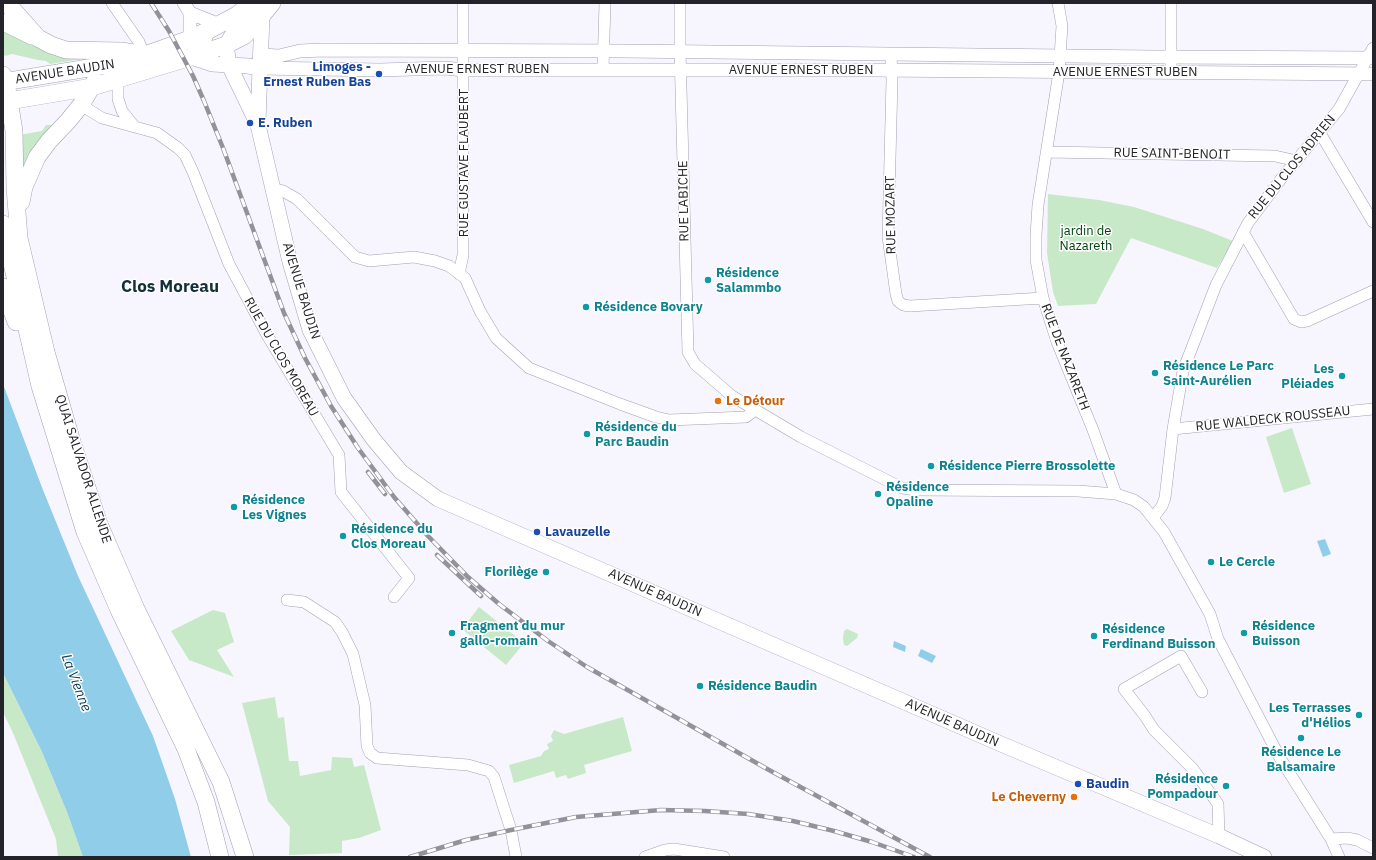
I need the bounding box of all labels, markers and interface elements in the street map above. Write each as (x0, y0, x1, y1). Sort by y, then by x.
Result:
street label: AVENUE BAUDIN (14, 56, 116, 88)
place label: Limoges - Ernest Ruben Bas (263, 59, 371, 90)
street label: AVENUE ERNEST RUBEN (405, 61, 549, 77)
street label: AVENUE ERNEST RUBEN (729, 62, 873, 78)
street label: AVENUE ERNEST RUBEN (1053, 64, 1197, 80)
marker: Limoges - Ernest Ruben Bas (374, 69, 384, 79)
street label: RUE GUSTAVE FLAUBERT (456, 89, 472, 237)
street label: RUE DU CLOS ADRIEN (1245, 112, 1339, 222)
place label: E. Ruben (258, 115, 312, 131)
marker: E. Ruben (245, 118, 255, 128)
street label: RUE SAINT-BENOIT (1113, 145, 1231, 163)
street label: RUE LABICHE (675, 160, 693, 242)
street label: RUE MOZART (883, 176, 899, 254)
park label: jardin de Nazareth (1060, 223, 1112, 254)
street label: AVENUE BAUDIN (279, 241, 323, 341)
place label: Résidence Salammbo (716, 265, 781, 296)
marker: Résidence Salammbo (703, 275, 713, 285)
district label: Clos Moreau (121, 277, 219, 297)
street label: RUE DU CLOS MOREAU (241, 295, 321, 419)
place label: Résidence Bovary (594, 299, 703, 315)
street label: RUE DE NAZARETH (1037, 301, 1093, 413)
marker: Résidence Bovary (581, 302, 591, 312)
place label: Résidence Le Parc Saint-Aurélien (1163, 358, 1274, 389)
place label: Les Pléiades (1281, 361, 1334, 392)
marker: Résidence Le Parc Saint-Aurélien (1150, 368, 1160, 378)
marker: Les Pléiades (1337, 371, 1347, 381)
street label: QUAI SALVADOR ALLENDE (52, 393, 114, 545)
place label: Le Détour (726, 393, 785, 409)
marker: Le Détour (713, 396, 723, 406)
street label: RUE WALDECK ROUSSEAU (1195, 403, 1351, 435)
place label: Résidence du Parc Baudin (595, 419, 677, 450)
marker: Résidence du Parc Baudin (582, 429, 592, 439)
place label: Résidence Pierre Brossolette (939, 458, 1115, 474)
marker: Résidence Pierre Brossolette (926, 461, 936, 471)
place label: Résidence Opaline (886, 479, 949, 510)
marker: Résidence Opaline (873, 489, 883, 499)
place label: Résidence Les Vignes (242, 492, 307, 523)
marker: Résidence Les Vignes (229, 502, 239, 512)
place label: Résidence du Clos Moreau (351, 521, 433, 552)
place label: Lavauzelle (545, 524, 610, 540)
marker: Lavauzelle (532, 527, 542, 537)
marker: Résidence du Clos Moreau (338, 531, 348, 541)
place label: Le Cercle (1219, 554, 1275, 570)
marker: Le Cercle (1206, 557, 1216, 567)
place label: Florilège (485, 564, 538, 580)
street label: AVENUE BAUDIN (606, 565, 704, 621)
marker: Florilège (541, 567, 551, 577)
place label: Fragment du mur gallo-romain (460, 618, 565, 649)
place label: Résidence Buisson (1252, 618, 1315, 649)
place label: Résidence Ferdinand Buisson (1102, 621, 1215, 652)
marker: Fragment du mur gallo-romain (447, 628, 457, 638)
marker: Résidence Buisson (1239, 628, 1249, 638)
marker: Résidence Ferdinand Buisson (1089, 631, 1099, 641)
water label: La Vienne (57, 652, 95, 714)
place label: Résidence Baudin (708, 678, 817, 694)
marker: Résidence Baudin (695, 681, 705, 691)
street label: AVENUE BAUDIN (903, 695, 1001, 751)
place label: Les Terrasses d'Hélios (1269, 700, 1351, 731)
marker: Les Terrasses d'Hélios (1354, 710, 1364, 720)
marker: Résidence Le Balsamaire (1296, 733, 1306, 743)
place label: Résidence Le Balsamaire (1261, 744, 1341, 775)
place label: Résidence Pompadour (1147, 771, 1218, 802)
place label: Baudin (1086, 776, 1129, 792)
marker: Baudin (1073, 779, 1083, 789)
marker: Résidence Pompadour (1221, 781, 1231, 791)
place label: Le Cheverny (991, 789, 1066, 805)
marker: Le Cheverny (1069, 792, 1079, 802)

